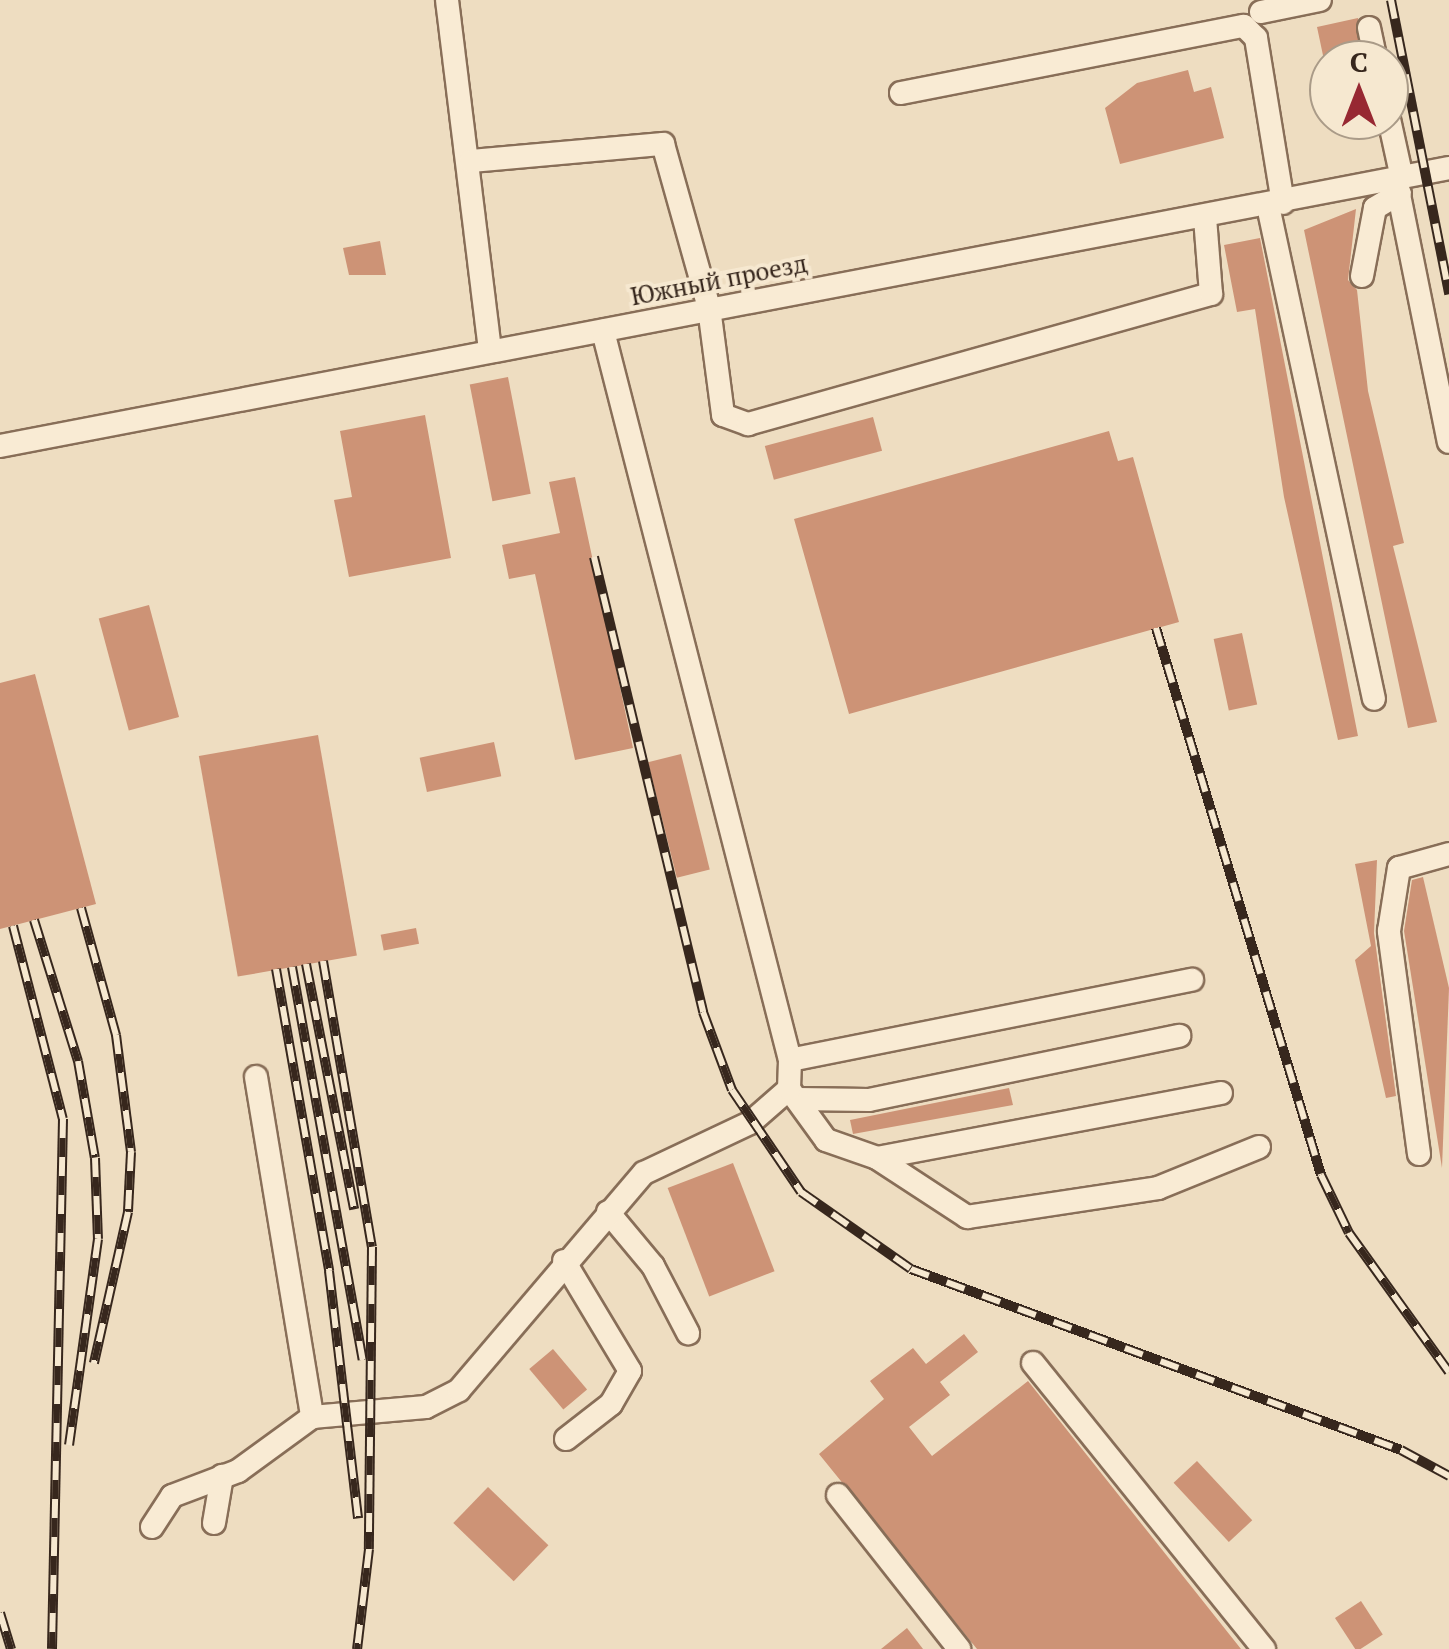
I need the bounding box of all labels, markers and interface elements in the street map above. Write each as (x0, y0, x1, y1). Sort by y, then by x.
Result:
north arrow (1309, 40, 1409, 140)
text: С (1350, 43, 1368, 80)
street label: Южный проезд (628, 248, 810, 312)

